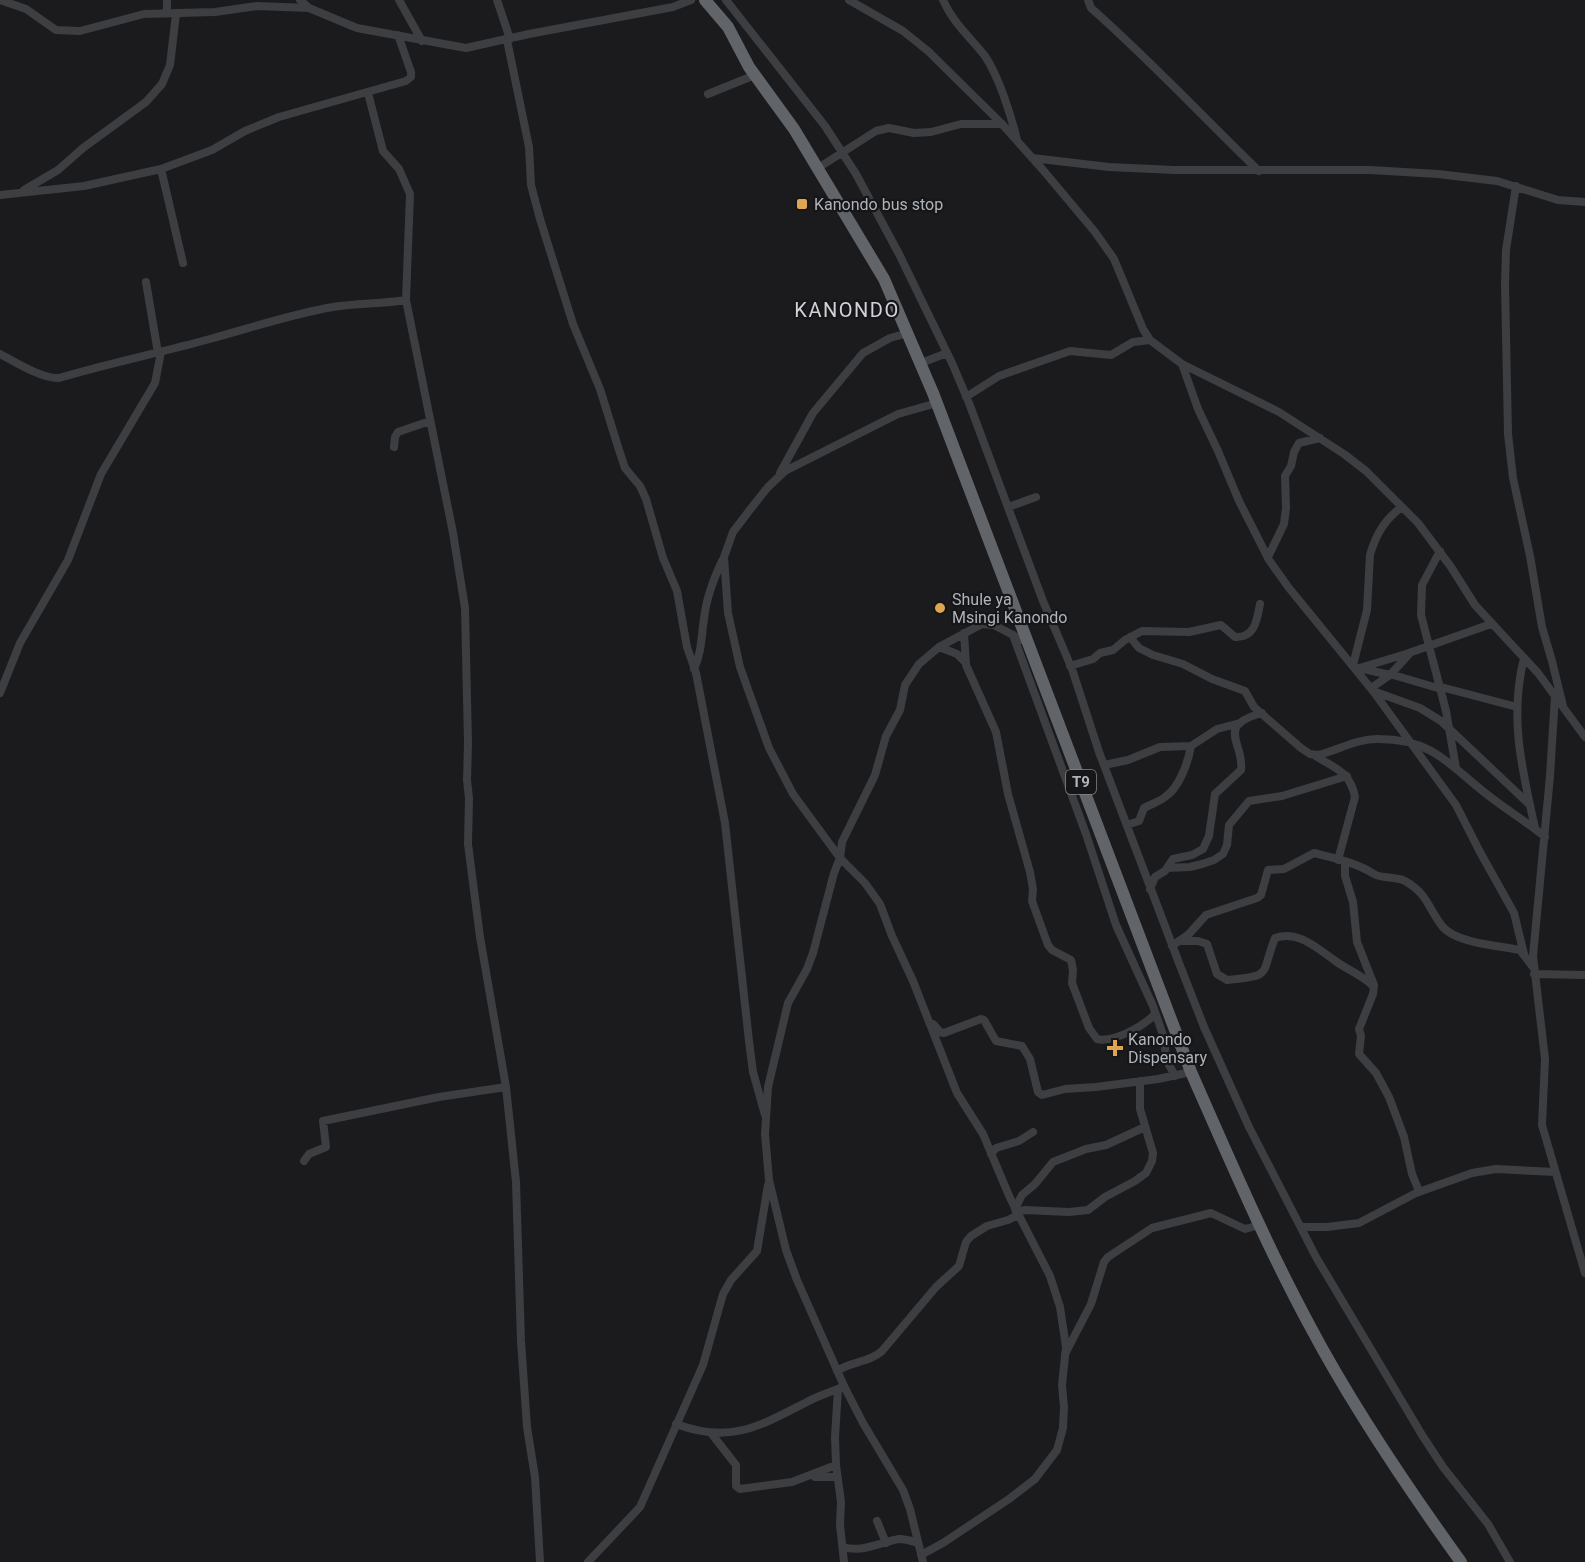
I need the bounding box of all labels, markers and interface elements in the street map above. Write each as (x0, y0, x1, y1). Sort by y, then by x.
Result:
place label: Kanondo bus stop (814, 195, 943, 214)
marker: Kanondo bus stop (795, 197, 809, 211)
district label: KANONDO (794, 298, 900, 322)
place label: Shule ya Msingi Kanondo (952, 590, 1067, 627)
marker: Shule ya Msingi Kanondo (933, 601, 947, 615)
road number: T9 (1066, 770, 1096, 794)
place label: Kanondo Dispensary (1128, 1030, 1207, 1067)
marker: Kanondo Dispensary (1106, 1039, 1124, 1057)

